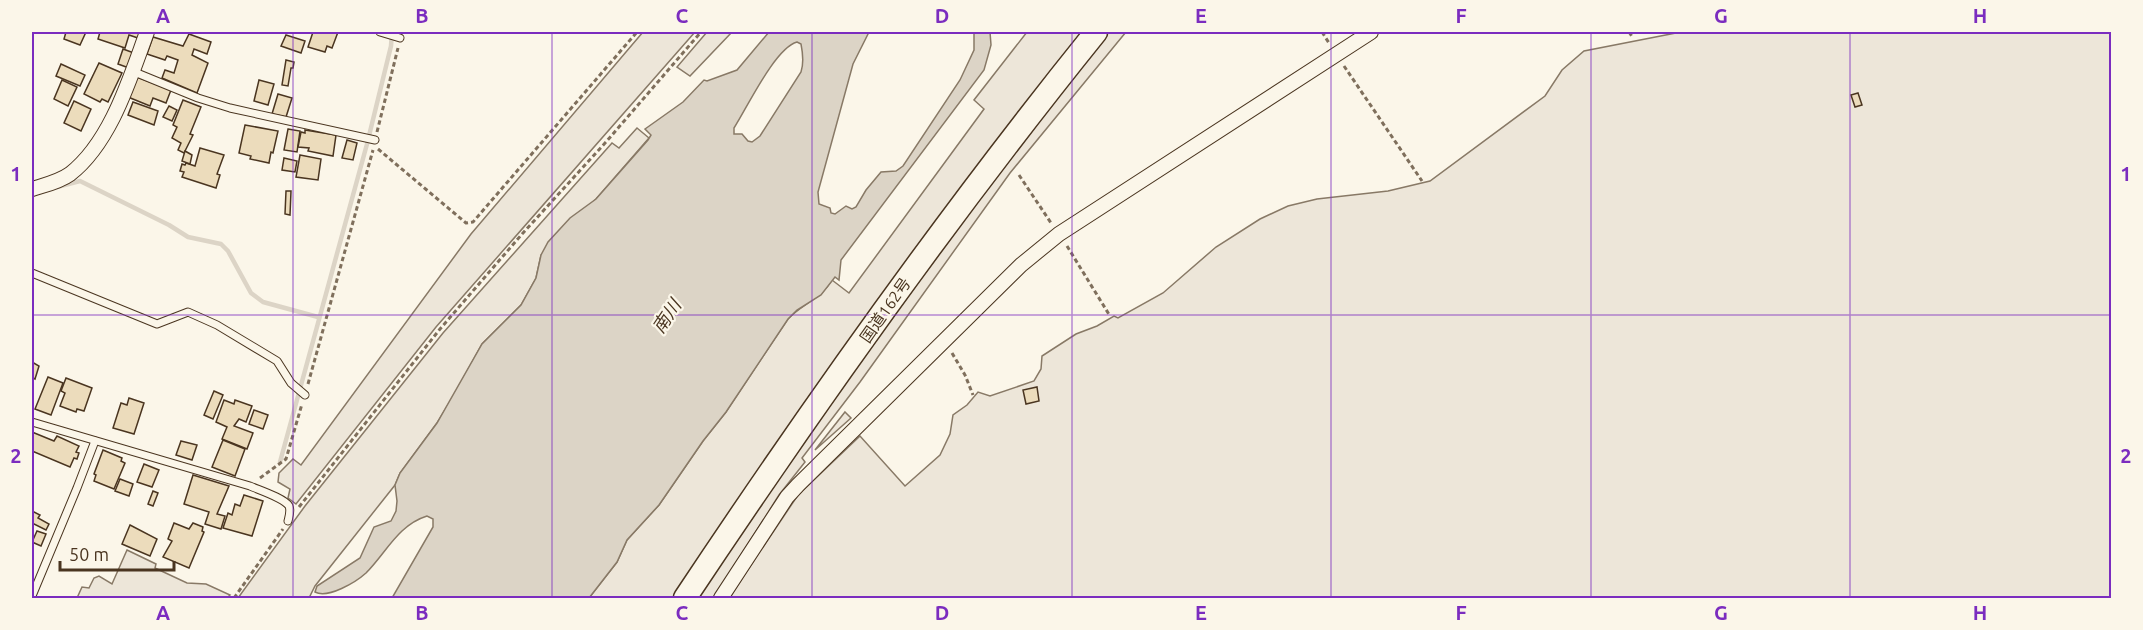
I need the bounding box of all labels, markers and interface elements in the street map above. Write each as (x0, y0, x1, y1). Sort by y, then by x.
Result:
text: A (156, 4, 170, 27)
text: B (415, 4, 429, 27)
text: C (676, 4, 689, 27)
text: D (935, 4, 949, 27)
text: E (1195, 4, 1207, 27)
text: F (1455, 4, 1467, 27)
text: G (1714, 4, 1728, 27)
text: H (1973, 4, 1987, 27)
text: 1 (10, 162, 22, 185)
text: 1 (2120, 162, 2132, 185)
street label: 国道162号 (856, 274, 914, 346)
water label: 南川 (648, 294, 685, 337)
text: 2 (10, 444, 22, 467)
text: 2 (2120, 444, 2132, 467)
scale bar (60, 534, 174, 572)
text: 50 m (69, 544, 109, 564)
text: A (156, 601, 170, 624)
text: B (415, 601, 429, 624)
text: C (676, 601, 689, 624)
text: D (935, 601, 949, 624)
text: E (1195, 601, 1207, 624)
text: F (1455, 601, 1467, 624)
text: G (1714, 601, 1728, 624)
text: H (1973, 601, 1987, 624)

